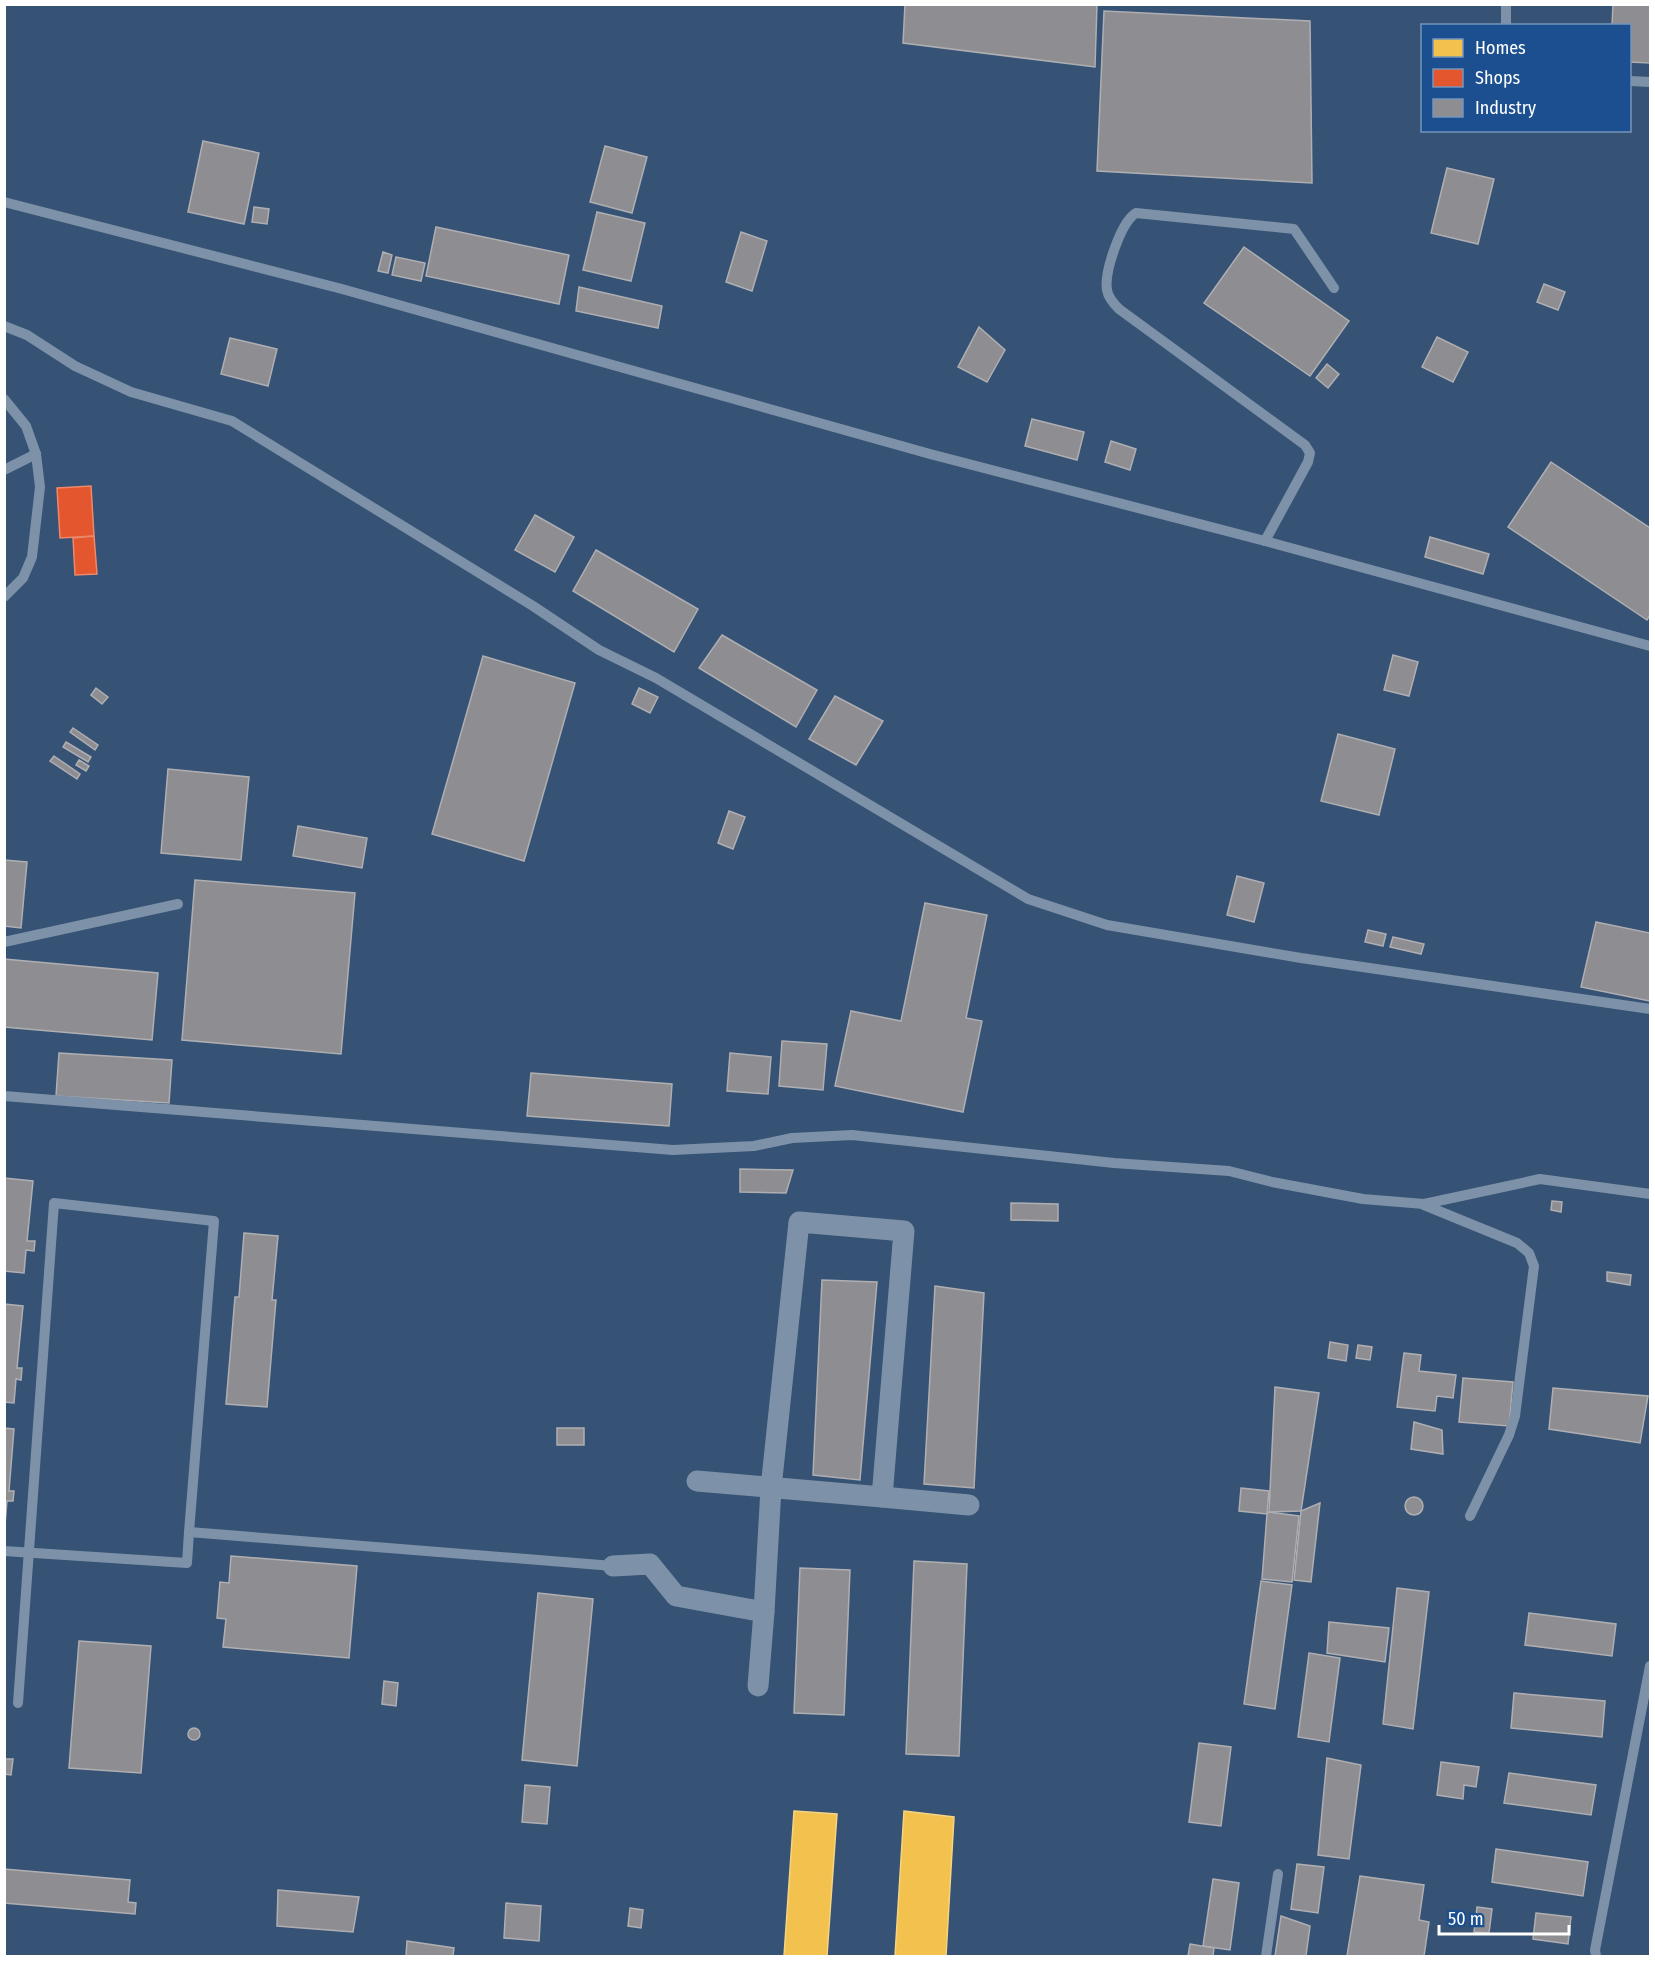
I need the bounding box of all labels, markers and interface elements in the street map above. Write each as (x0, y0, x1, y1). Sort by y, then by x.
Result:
legend (1421, 24, 1631, 132)
text: Homes (1475, 37, 1526, 59)
text: Shops (1475, 67, 1520, 89)
text: Industry (1475, 97, 1536, 119)
scale bar (1439, 1898, 1570, 1936)
text: 50 m (1448, 1908, 1484, 1930)

